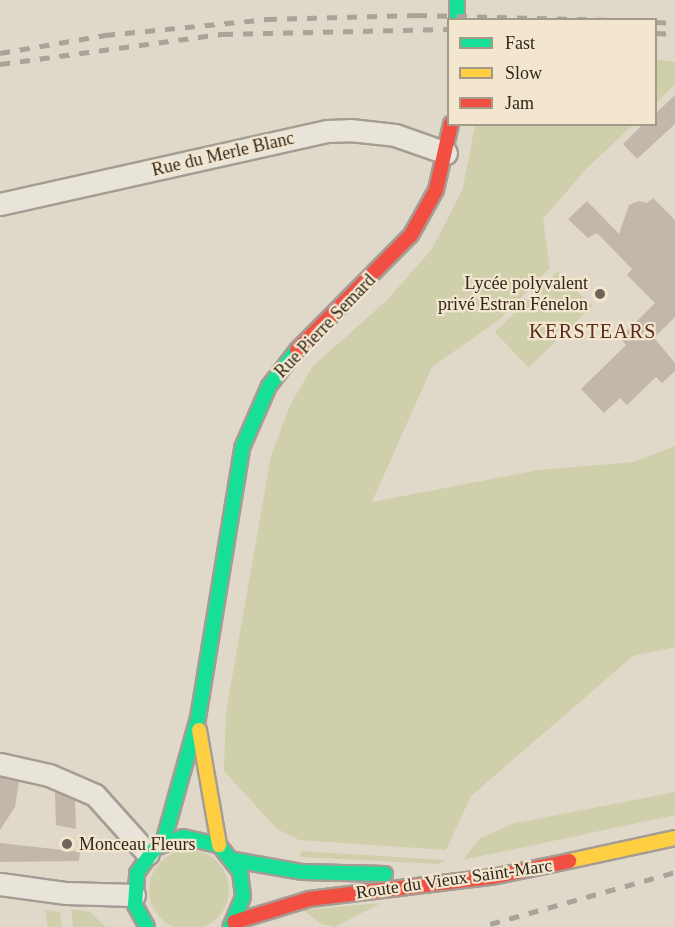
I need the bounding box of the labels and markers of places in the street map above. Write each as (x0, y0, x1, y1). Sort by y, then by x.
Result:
place label: Lycée polyvalent privé Estran Fénelon (438, 273, 588, 316)
marker: Lycée polyvalent privé Estran Fénelon (593, 287, 607, 301)
place label: Monceau Fleurs (79, 833, 195, 855)
marker: Monceau Fleurs (60, 837, 74, 851)

